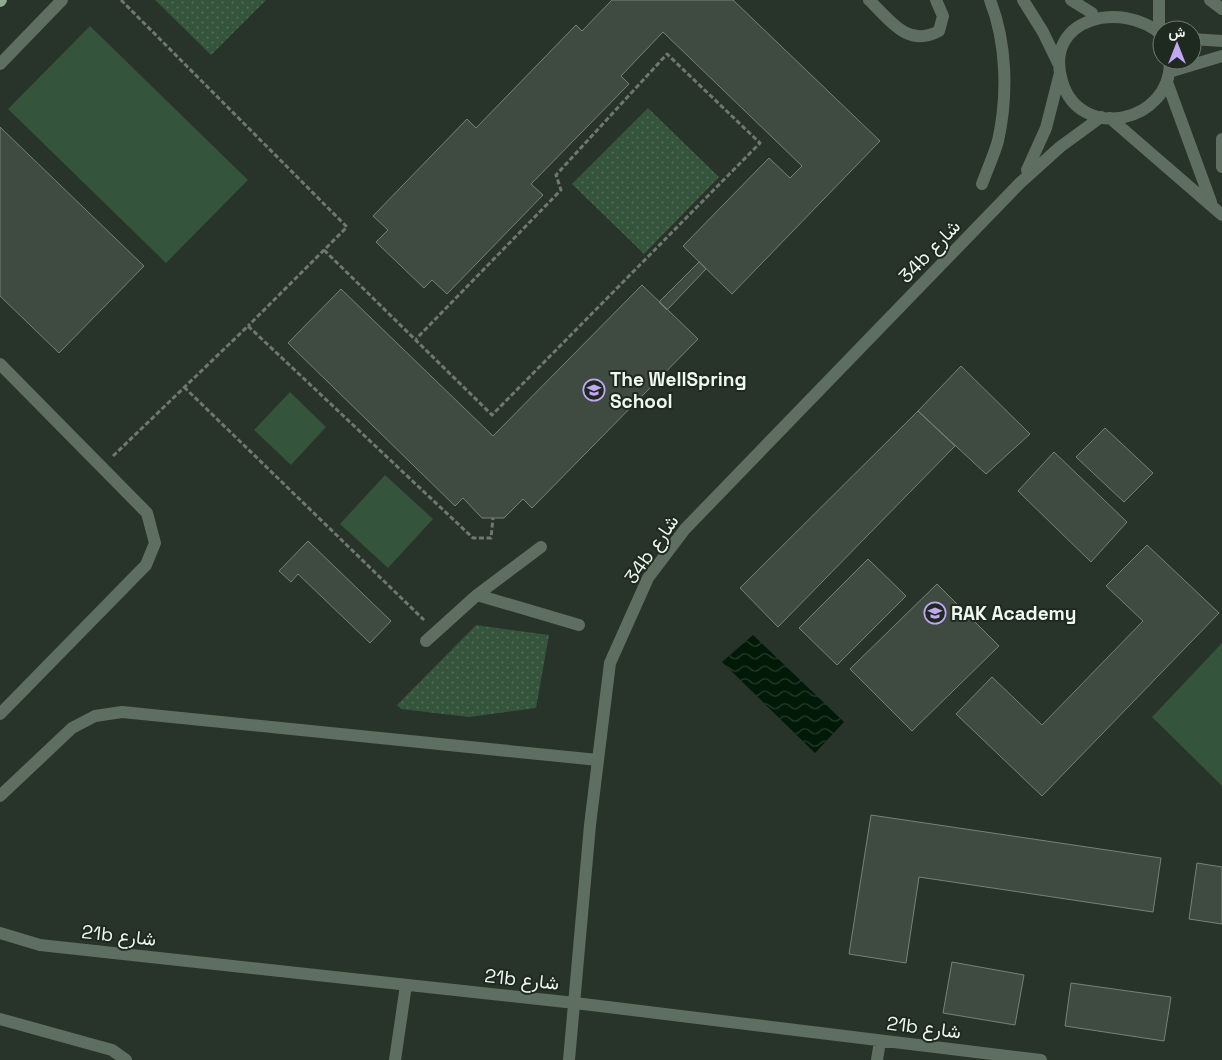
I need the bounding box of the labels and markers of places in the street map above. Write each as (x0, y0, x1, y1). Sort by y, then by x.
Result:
place label: The WellSpring School (610, 367, 747, 414)
school or university icon: The WellSpring School (582, 378, 606, 402)
school or university icon: RAK Academy (923, 601, 947, 625)
place label: RAK Academy (951, 601, 1076, 626)

